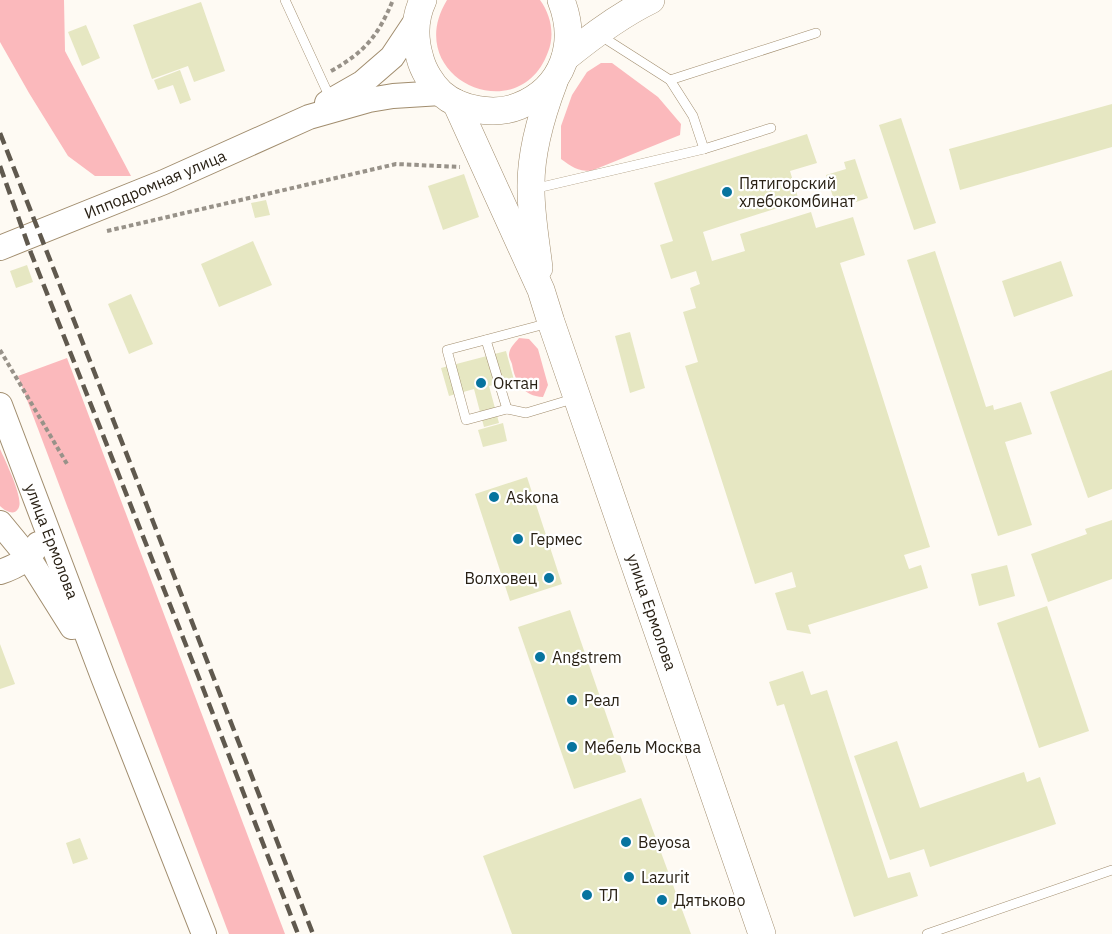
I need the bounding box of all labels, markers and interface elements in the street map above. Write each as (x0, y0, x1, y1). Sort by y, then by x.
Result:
street label: Ипподромная улица (81, 145, 229, 223)
place label: Пятигорский хлебокомбинат (739, 173, 856, 211)
marker: Пятигорский хлебокомбинат (720, 185, 734, 199)
place label: Октан (493, 373, 538, 393)
marker: Октан (474, 376, 488, 390)
street label: улица Ермолова (21, 480, 83, 602)
place label: Askona (506, 487, 559, 507)
marker: Askona (487, 490, 501, 504)
place label: Гермес (530, 529, 582, 549)
marker: Гермес (511, 532, 525, 546)
street label: улица Ермолова (623, 551, 681, 673)
place label: Волховец (464, 568, 537, 588)
marker: Волховец (542, 571, 556, 585)
place label: Angstrem (552, 647, 622, 667)
marker: Angstrem (533, 650, 547, 664)
place label: Реал (584, 690, 620, 710)
marker: Реал (565, 693, 579, 707)
place label: Мебель Москва (584, 737, 701, 757)
marker: Мебель Москва (565, 740, 579, 754)
place label: Beyosa (638, 832, 691, 852)
marker: Beyosa (619, 835, 633, 849)
place label: Lazurit (641, 867, 690, 887)
marker: Lazurit (622, 870, 636, 884)
place label: ТЛ (599, 885, 619, 905)
marker: ТЛ (580, 888, 594, 902)
place label: Дятьково (674, 890, 745, 910)
marker: Дятьково (655, 893, 669, 907)

